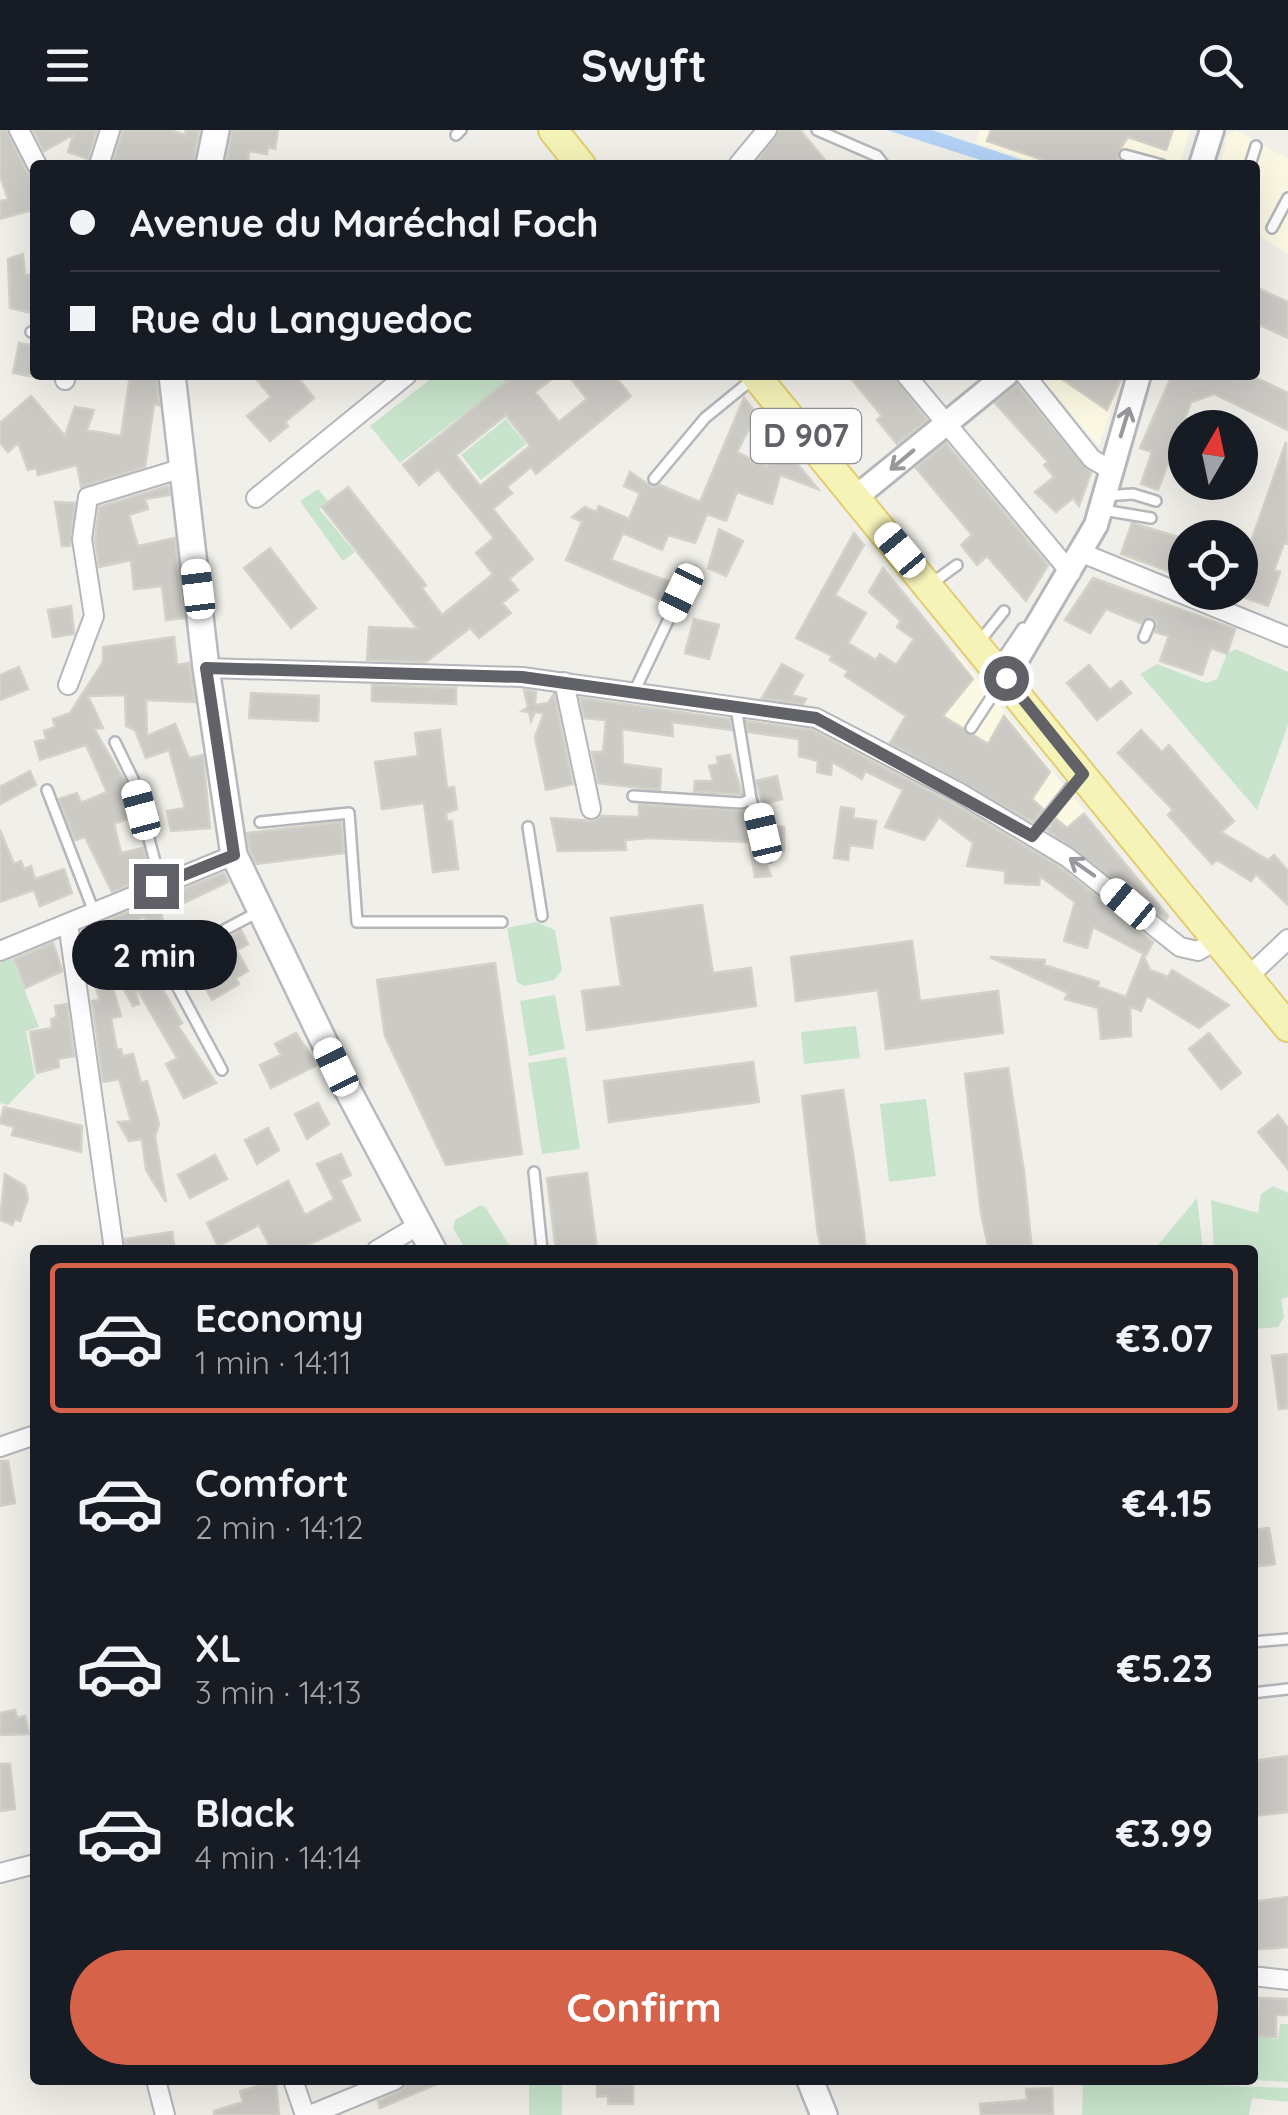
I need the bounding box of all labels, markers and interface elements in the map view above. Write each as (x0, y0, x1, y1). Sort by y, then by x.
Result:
text: Swyft (581, 37, 707, 93)
icon: menu (40, 38, 95, 93)
icon: search (1193, 38, 1248, 93)
text: Avenue du Maréchal Foch (130, 199, 599, 247)
text: Rue du Languedoc (130, 295, 472, 343)
one-way arrow (1117, 407, 1135, 439)
road number: D 907 (751, 409, 861, 463)
north arrow (1168, 410, 1258, 500)
map controls (1168, 410, 1258, 610)
one-way arrow (889, 449, 915, 471)
car (869, 517, 931, 583)
button: locate (1168, 520, 1258, 610)
car (179, 557, 217, 621)
car (654, 559, 708, 627)
route start (984, 656, 1029, 701)
car (119, 777, 163, 843)
car (742, 800, 784, 866)
one-way arrow (1068, 857, 1096, 878)
route end (134, 864, 179, 909)
car (1095, 873, 1161, 935)
callout: 2 min (74, 921, 238, 991)
text: 2 min (113, 935, 196, 975)
car (309, 1033, 363, 1101)
icon: car (75, 1293, 165, 1383)
text: Economy (195, 1294, 364, 1342)
text: €3.07 (1117, 1314, 1213, 1362)
text: 1 min · 14:11 (195, 1342, 352, 1382)
icon: car (75, 1458, 165, 1548)
text: Comfort (195, 1459, 349, 1507)
text: €4.15 (1123, 1479, 1213, 1527)
text: 2 min · 14:12 (195, 1507, 363, 1547)
icon: car (75, 1623, 165, 1713)
text: XL (195, 1624, 241, 1672)
text: €5.23 (1117, 1644, 1213, 1692)
text: 3 min · 14:13 (195, 1672, 362, 1712)
icon: car (75, 1788, 165, 1878)
text: Black (195, 1789, 295, 1837)
text: €3.99 (1116, 1809, 1213, 1857)
text: 4 min · 14:14 (195, 1837, 361, 1877)
button: Confirm (70, 1950, 1218, 2065)

